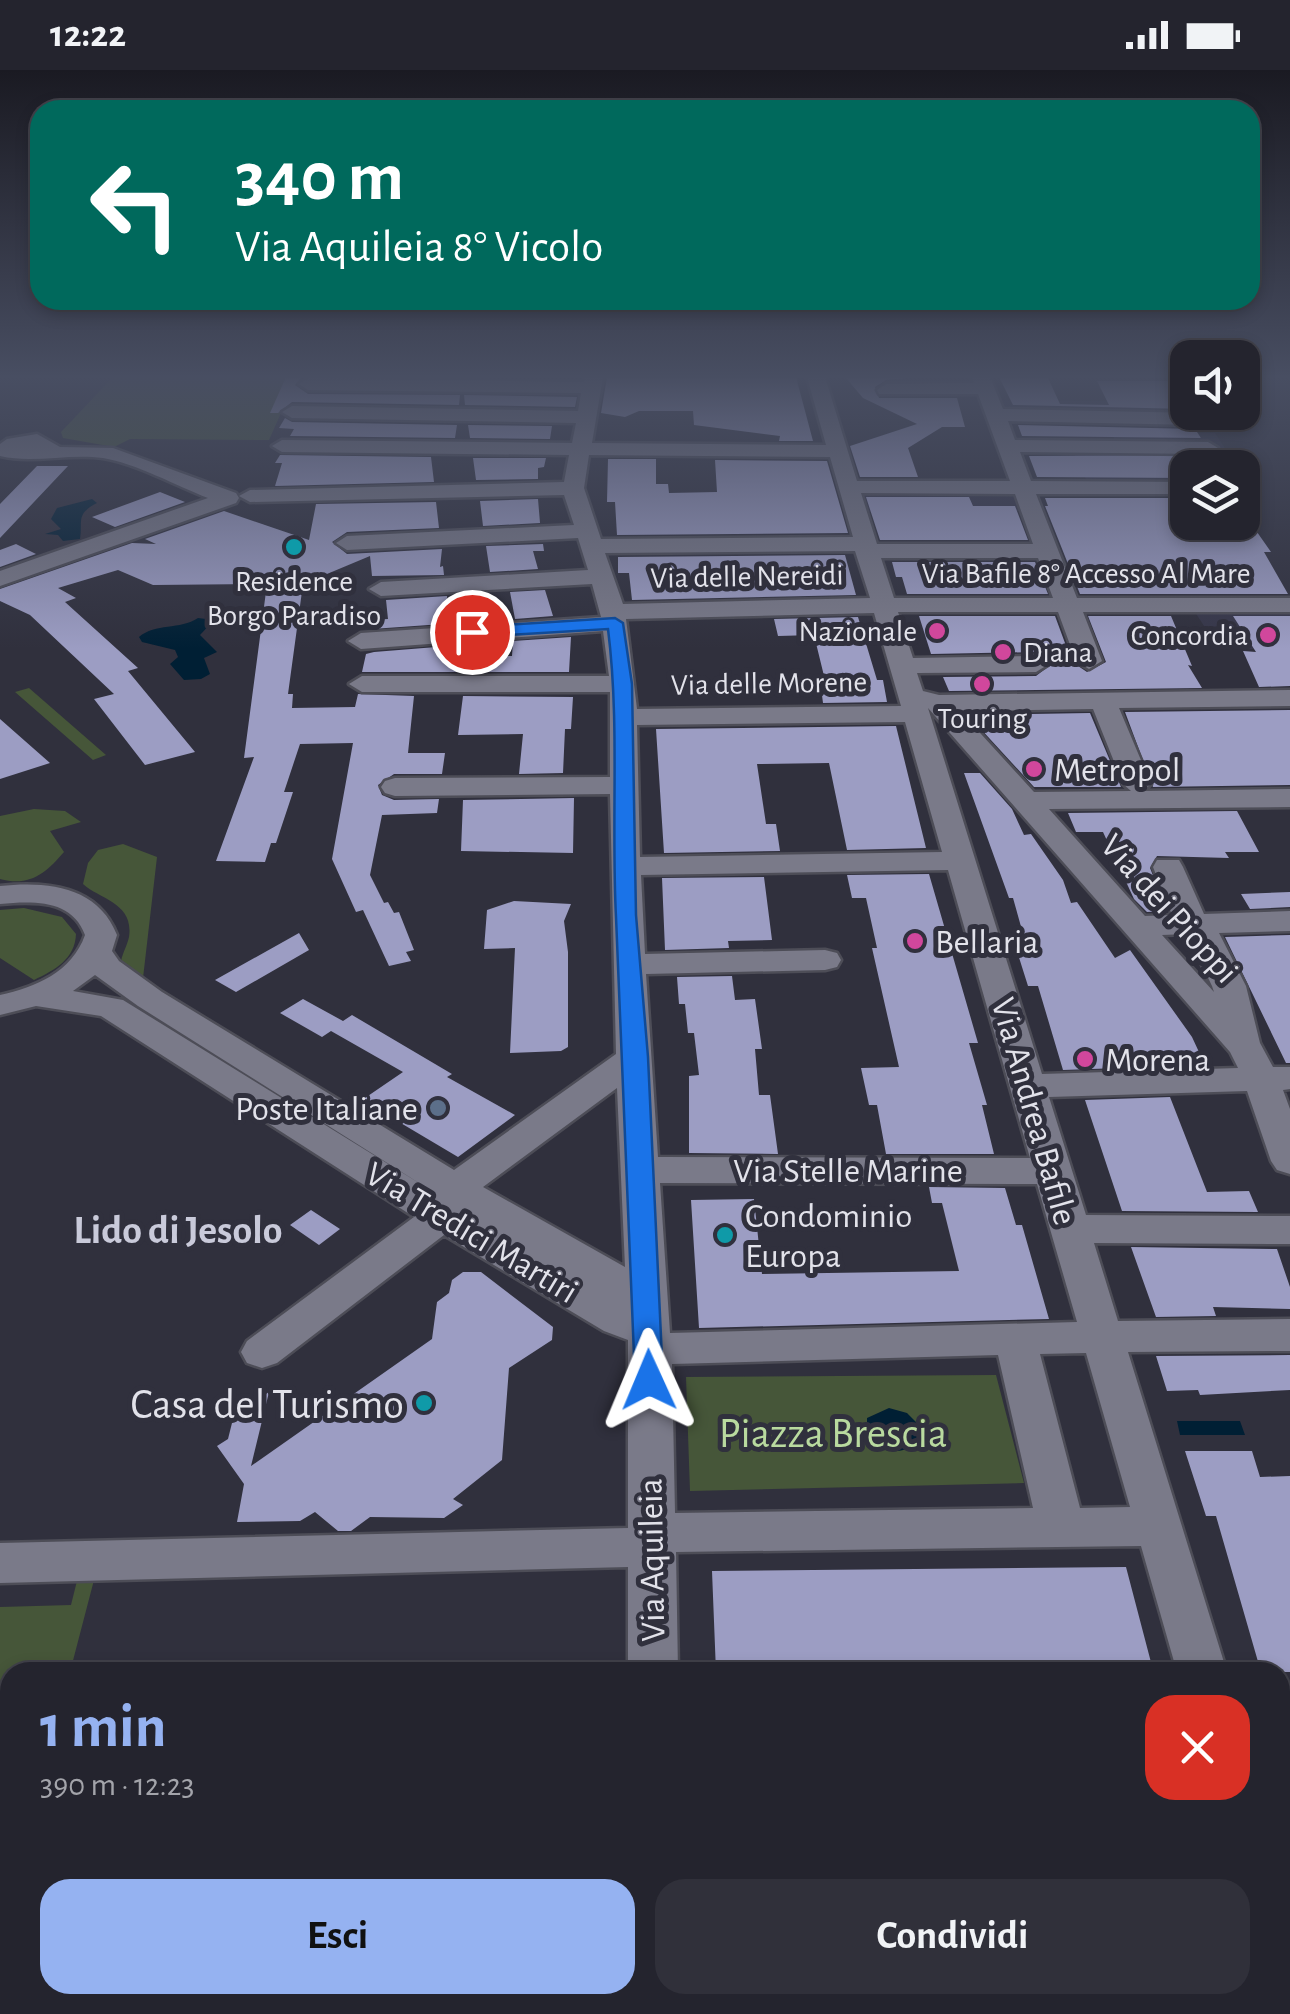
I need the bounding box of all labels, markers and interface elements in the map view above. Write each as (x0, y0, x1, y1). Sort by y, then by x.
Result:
text: 12:22 (50, 16, 126, 54)
icon: left (70, 140, 200, 270)
text: 340 m (235, 143, 404, 213)
text: Via Aquileia 8° Vicolo (235, 225, 603, 270)
map controls (1170, 340, 1260, 540)
button: sound (1170, 340, 1260, 430)
button: layers (1170, 450, 1260, 540)
marker: Residence Borgo Paradiso (283, 536, 305, 558)
street label: Via Bafile 8° Accesso Al Mare (921, 559, 1251, 589)
street label: Via delle Nereidi (650, 560, 844, 594)
place label: Residence Borgo Paradiso (207, 567, 381, 631)
pin (430, 590, 515, 675)
icon: arrive (445, 605, 500, 660)
place label: Nazionale (799, 617, 917, 647)
marker: Nazionale (926, 620, 948, 642)
place label: Concordia (1131, 621, 1248, 651)
marker: Concordia (1257, 624, 1279, 646)
place label: Diana (1023, 638, 1093, 668)
marker: Diana (992, 641, 1014, 663)
street label: Via delle Morene (671, 667, 867, 701)
marker: Touring (971, 673, 993, 695)
place label: Touring (937, 704, 1027, 734)
place label: Metropol (1054, 753, 1180, 788)
marker: Metropol (1023, 758, 1045, 780)
street label: Via dei Pioppi (1093, 828, 1244, 990)
place label: Bellaria (935, 925, 1039, 960)
marker: Bellaria (904, 930, 926, 952)
street label: Via Andrea Bafile (984, 994, 1083, 1229)
place label: Morena (1105, 1043, 1210, 1078)
marker: Morena (1074, 1048, 1096, 1070)
place label: Poste Italiane (235, 1092, 418, 1127)
marker: Poste Italiane (427, 1097, 449, 1119)
street label: Via Stelle Marine (733, 1154, 963, 1189)
street label: Via Tredici Martiri (359, 1156, 583, 1310)
place label: Condominio Europa (745, 1199, 913, 1274)
district label: Lido di Jesolo (74, 1211, 283, 1251)
marker: Condominio Europa (714, 1224, 736, 1246)
position arrow (597, 1328, 701, 1432)
place label: Casa del Turismo (130, 1384, 404, 1426)
marker: Casa del Turismo (413, 1392, 435, 1414)
park label: Piazza Brescia (719, 1413, 947, 1455)
street label: Via Aquileia (634, 1478, 671, 1642)
button: close (1145, 1695, 1250, 1800)
text: 1 min (40, 1698, 166, 1758)
text: 390 m · 12:23 (40, 1769, 195, 1801)
button: Esci (40, 1879, 635, 1994)
button: Condividi (655, 1879, 1250, 1994)

